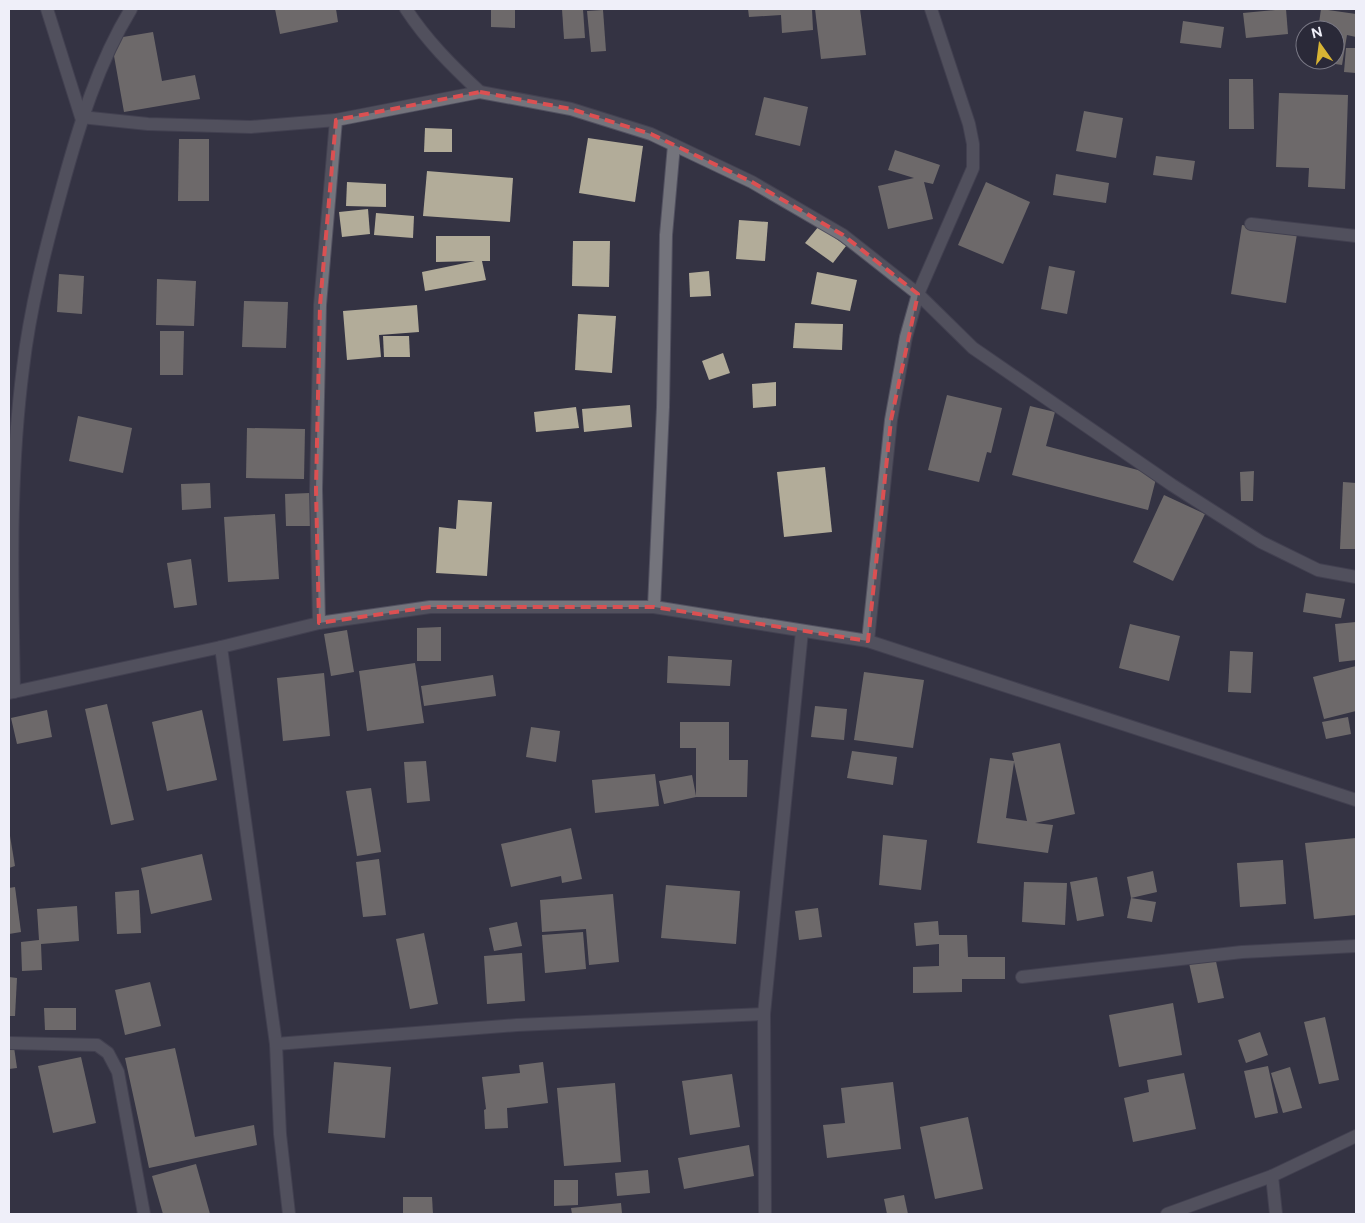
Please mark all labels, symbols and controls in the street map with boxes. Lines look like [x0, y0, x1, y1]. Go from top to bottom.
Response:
north arrow [1295, 20, 1345, 70]
text: N [1310, 23, 1324, 42]

